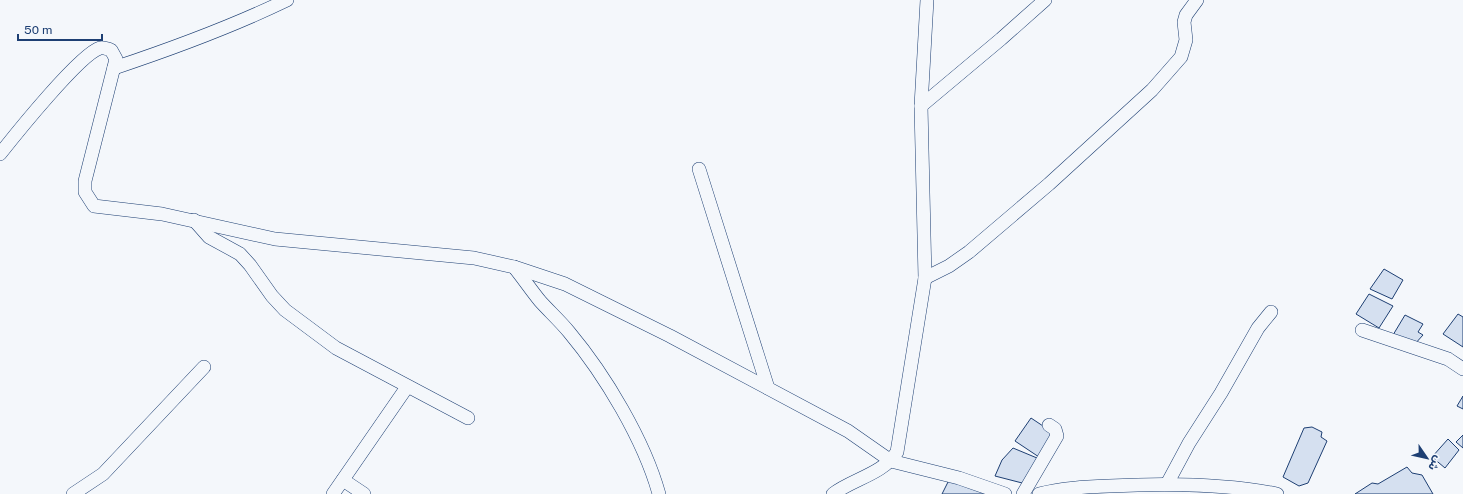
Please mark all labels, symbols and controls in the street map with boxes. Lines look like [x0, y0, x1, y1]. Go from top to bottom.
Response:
scale bar [18, 16, 102, 42]
text: 50 m [24, 23, 52, 37]
north arrow [1407, 438, 1447, 478]
text: ش [1425, 453, 1444, 473]

